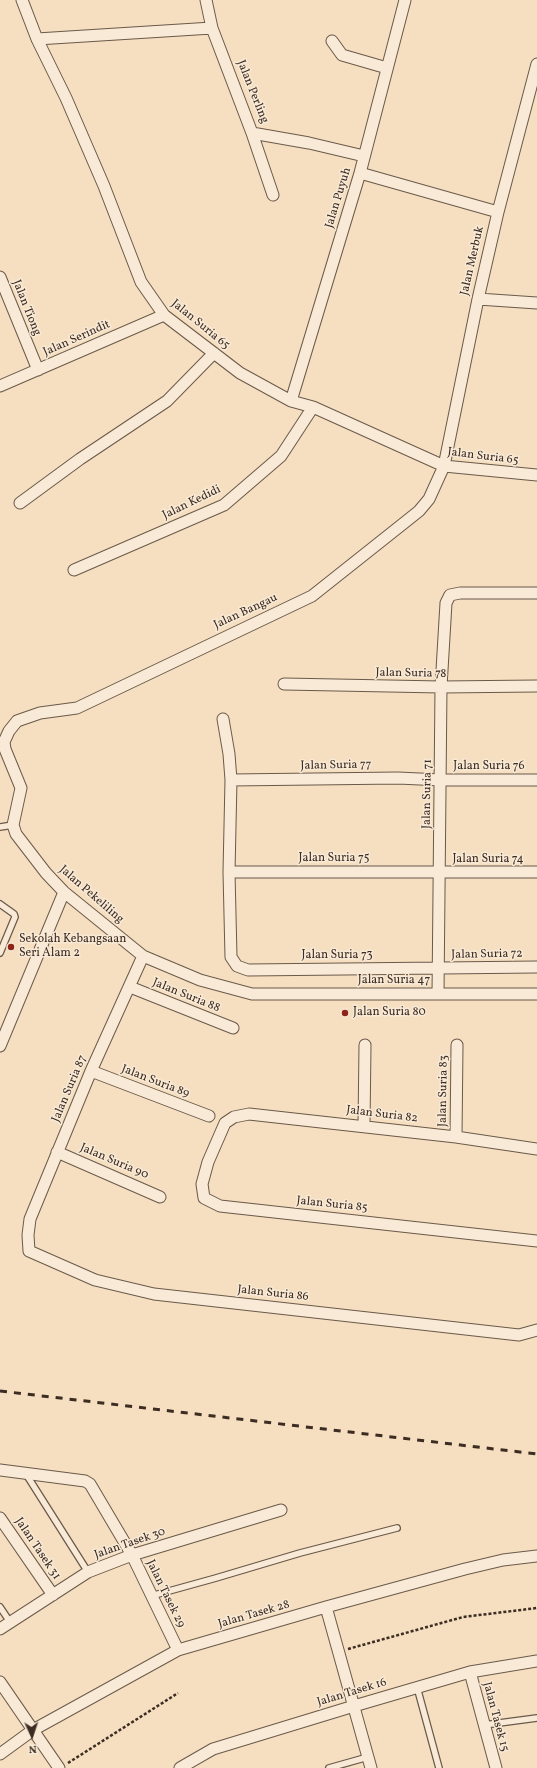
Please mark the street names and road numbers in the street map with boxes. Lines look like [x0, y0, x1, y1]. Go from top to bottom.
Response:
street label: Jalan Perling [233, 58, 271, 126]
street label: Jalan Puyuh [323, 166, 355, 230]
street label: Jalan Merbuk [458, 225, 488, 297]
street label: Jalan Tiong [8, 278, 44, 338]
street label: Jalan Suria 65 [168, 297, 232, 353]
street label: Jalan Serindit [41, 318, 113, 360]
street label: Jalan Suria 65 [447, 446, 519, 468]
street label: Jalan Kedidi [160, 483, 224, 523]
street label: Jalan Bangau [212, 591, 280, 633]
street label: Jalan Suria 78 [375, 666, 447, 682]
street label: Jalan Suria 77 [300, 758, 372, 774]
street label: Jalan Suria 71 [420, 759, 436, 829]
street label: Jalan Suria 76 [453, 760, 525, 774]
street label: Jalan Suria 75 [298, 852, 370, 866]
street label: Jalan Suria 74 [452, 853, 524, 867]
street label: Jalan Pekeliling [56, 863, 126, 927]
street label: Jalan Suria 72 [451, 947, 523, 963]
street label: Jalan Suria 73 [301, 949, 373, 963]
street label: Jalan Suria 47 [358, 974, 430, 988]
street label: Jalan Suria 88 [150, 976, 222, 1016]
street label: Jalan Suria 87 [49, 1053, 91, 1125]
street label: Jalan Suria 83 [436, 1055, 452, 1127]
street label: Jalan Suria 89 [119, 1062, 191, 1102]
street label: Jalan Suria 82 [345, 1103, 419, 1127]
street label: Jalan Suria 90 [78, 1141, 150, 1183]
street label: Jalan Suria 85 [296, 1194, 368, 1216]
street label: Jalan Suria 86 [237, 1283, 309, 1305]
street label: Jalan Tasek 31 [11, 1515, 63, 1583]
street label: Jalan Tasek 30 [93, 1525, 167, 1563]
street label: Jalan Tasek 29 [142, 1558, 188, 1630]
street label: Jalan Tasek 28 [217, 1598, 291, 1632]
street label: Jalan Tasek 16 [316, 1676, 388, 1710]
street label: Jalan Tasek 15 [479, 1681, 511, 1753]

